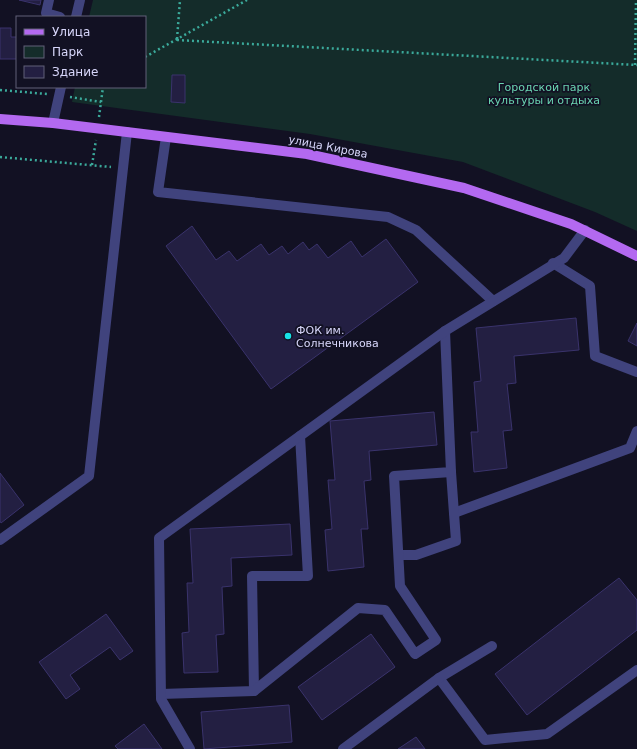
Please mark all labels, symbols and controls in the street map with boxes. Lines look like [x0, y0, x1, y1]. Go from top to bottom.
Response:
legend [16, 16, 146, 88]
text: Улица [52, 25, 90, 39]
text: Парк [52, 45, 83, 59]
text: Здание [52, 65, 98, 79]
park label: Городской парк культуры и отдыха [488, 81, 600, 107]
street label: улица Кирова [287, 133, 369, 161]
place label: ФОК им. Солнечникова [296, 324, 379, 350]
marker: ФОК им. Солнечникова [283, 331, 293, 341]

